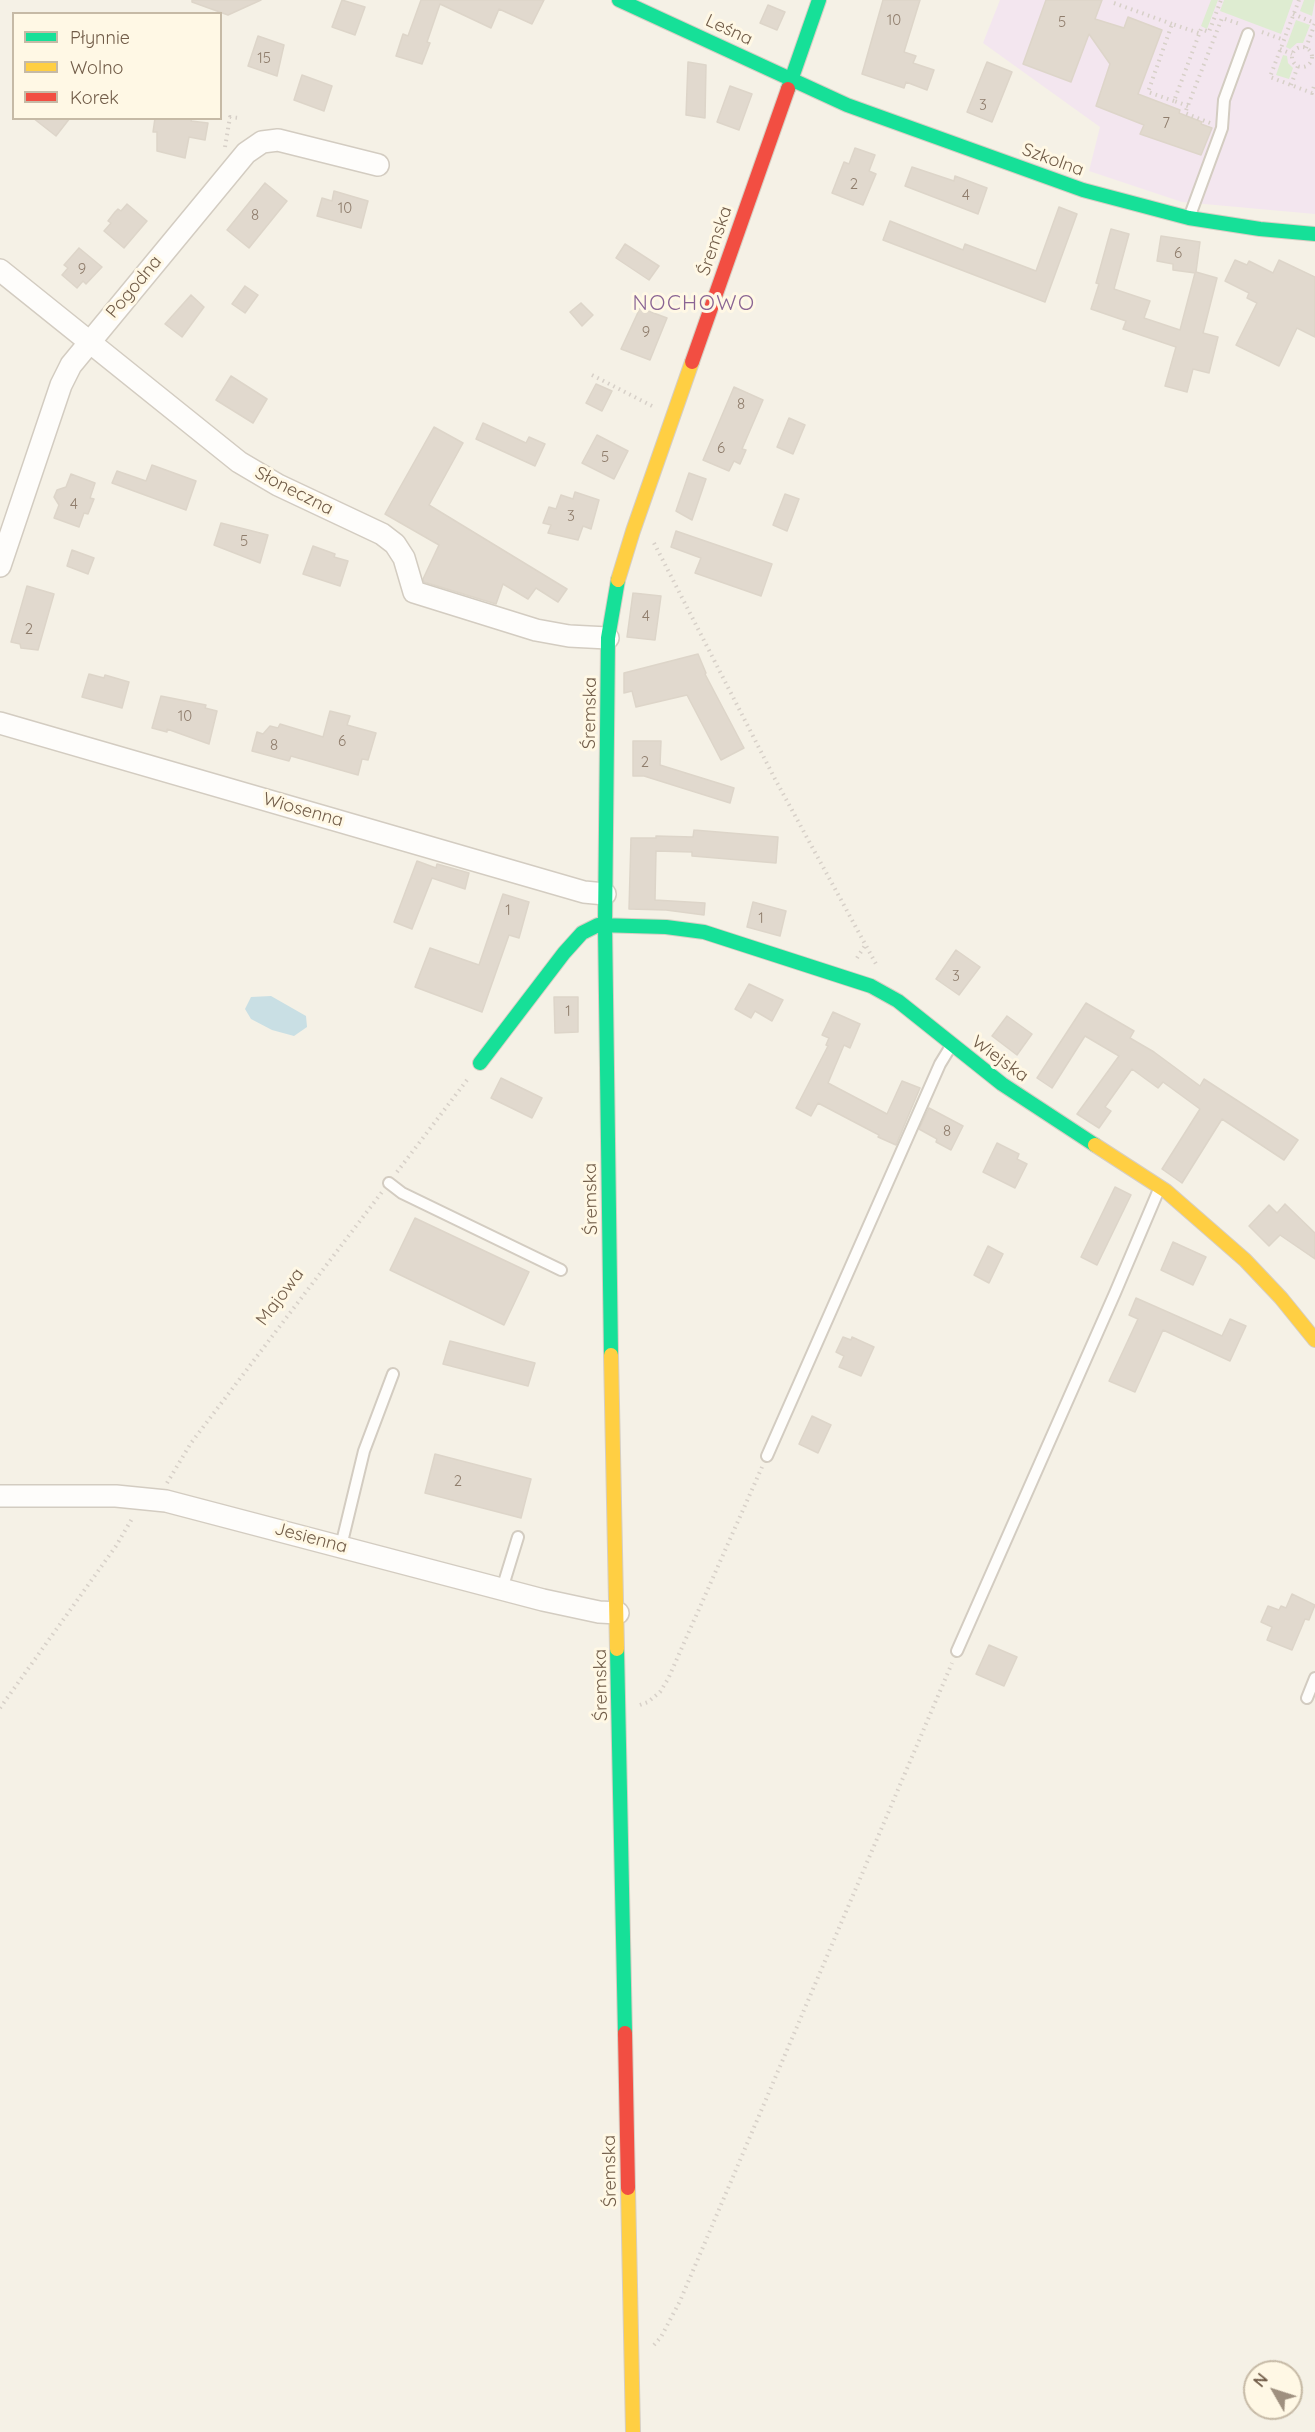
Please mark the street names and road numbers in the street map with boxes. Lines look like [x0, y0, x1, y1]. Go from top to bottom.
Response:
street label: Leśna [702, 10, 756, 50]
street label: Szkolna [1019, 139, 1087, 181]
street label: Śremska [693, 203, 737, 279]
street label: Pogodna [101, 251, 167, 323]
street label: Słoneczna [251, 462, 337, 520]
street label: Śremska [579, 677, 601, 749]
street label: Wiosenna [260, 788, 346, 832]
street label: Wiejska [967, 1031, 1033, 1087]
street label: Śremska [580, 1163, 602, 1235]
street label: Majowa [252, 1264, 308, 1330]
street label: Jesienna [272, 1518, 350, 1558]
street label: Śremska [590, 1649, 612, 1721]
street label: Śremska [599, 2135, 621, 2207]

